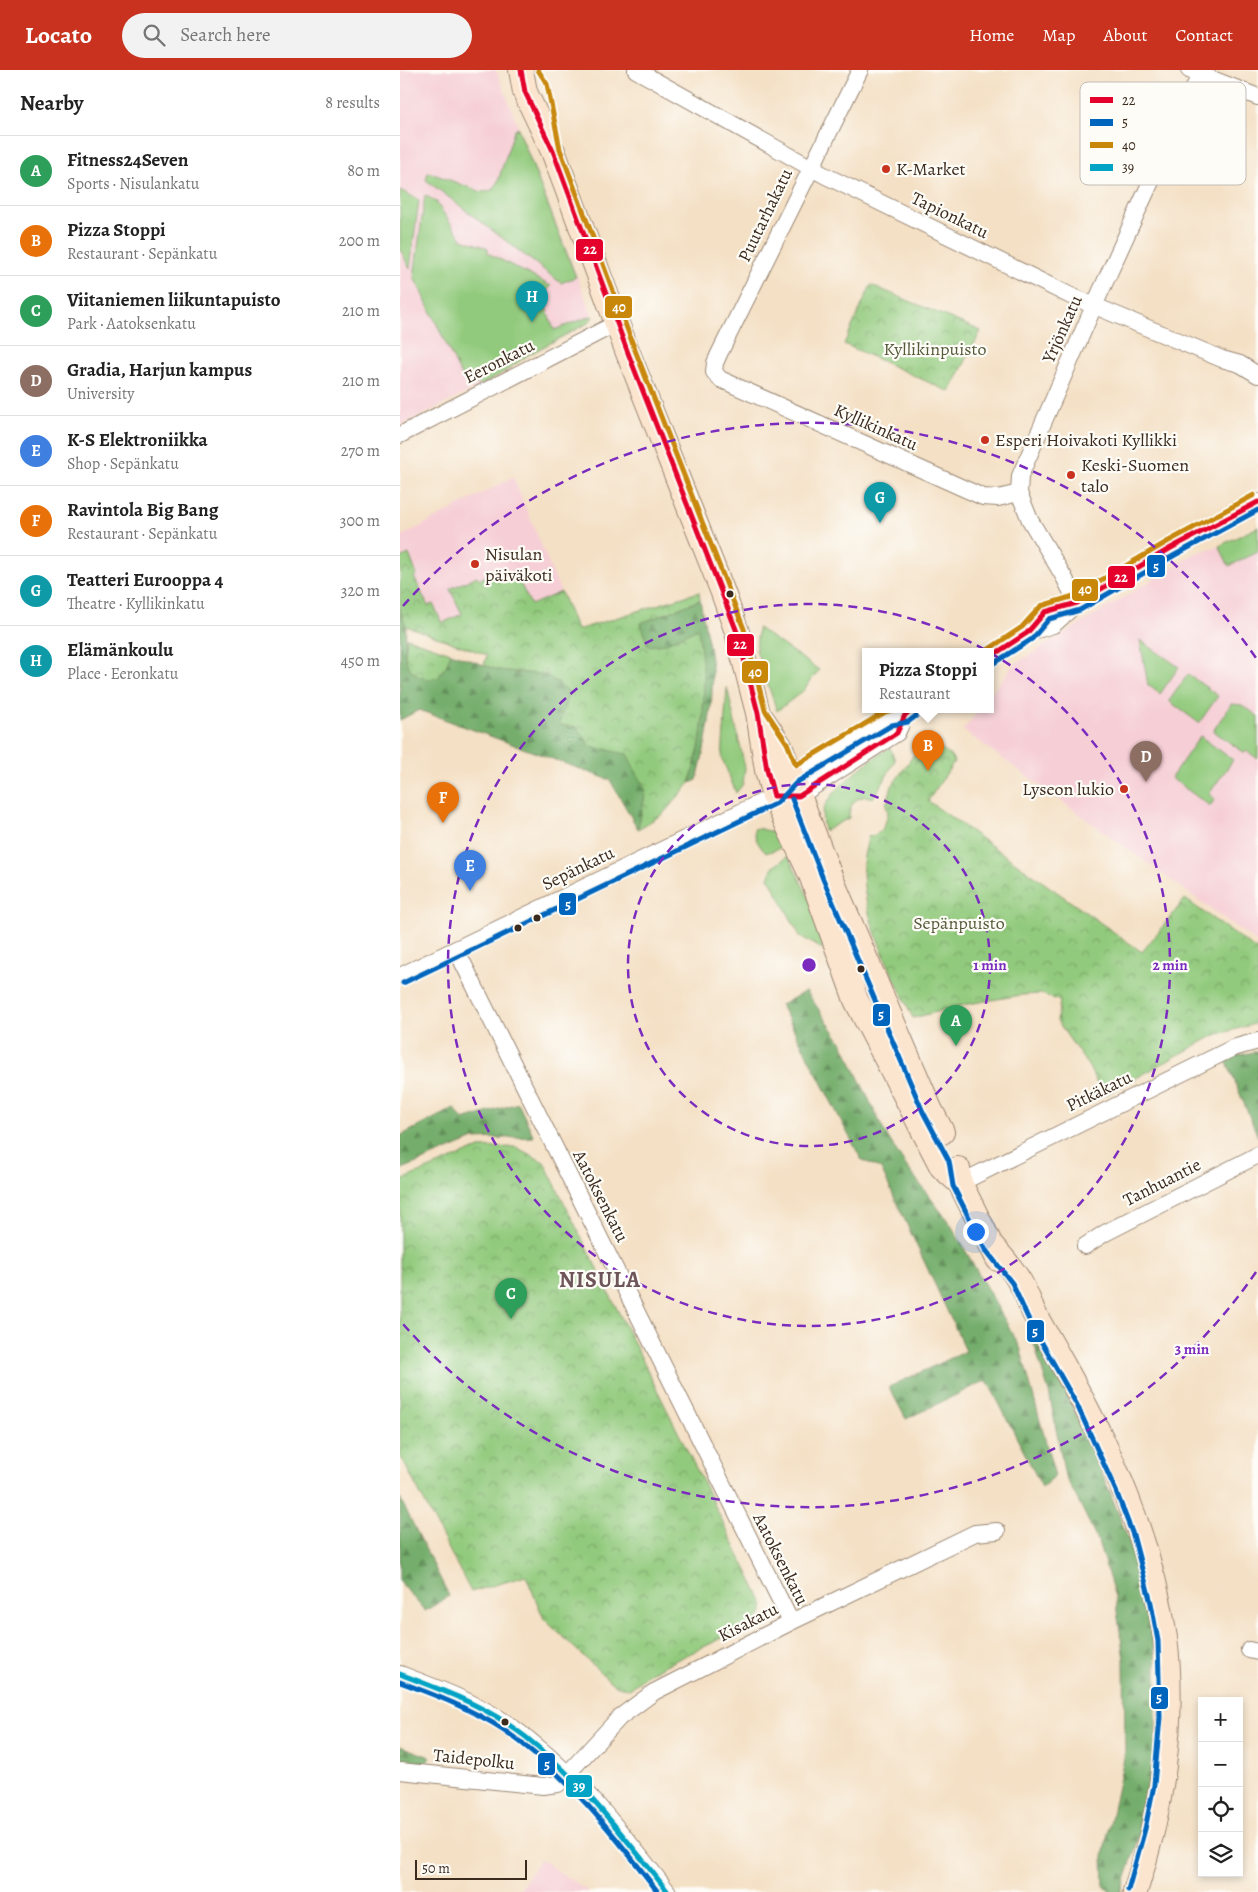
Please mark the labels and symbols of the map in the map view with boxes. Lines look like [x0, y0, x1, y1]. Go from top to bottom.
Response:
legend [1080, 82, 1246, 185]
text: 22 [1122, 91, 1136, 110]
text: 5 [1122, 113, 1128, 132]
text: 40 [1122, 136, 1136, 155]
place label: K-Market [896, 157, 966, 181]
text: 39 [1122, 158, 1134, 177]
marker: K-Market [880, 163, 892, 175]
street label: Puutarhakatu [732, 164, 798, 266]
street label: Tapionkatu [907, 186, 993, 244]
line badge: 22 [575, 238, 604, 262]
text: 22 [583, 240, 597, 259]
pin: H [516, 281, 548, 322]
street label: Yrjönkatu [1036, 291, 1088, 368]
line badge: 40 [604, 295, 633, 319]
text: 40 [612, 298, 626, 317]
street label: Eeronkatu [459, 333, 539, 389]
park label: Kyllikinpuisto [884, 337, 987, 361]
street label: Kyllikinkatu [830, 398, 922, 456]
place label: Esperi Hoivakoti Kyllikki [995, 428, 1177, 452]
marker: Esperi Hoivakoti Kyllikki [979, 434, 991, 446]
place label: Keski-Suomen talo [1081, 453, 1189, 498]
marker: Keski-Suomen talo [1065, 469, 1077, 481]
pin: G [864, 482, 896, 523]
place label: Nisulan päiväkoti [485, 542, 553, 587]
line badge: 5 [1146, 554, 1166, 578]
text: 5 [1153, 557, 1159, 576]
marker: Nisulan päiväkoti [469, 558, 481, 570]
line badge: 22 [1107, 565, 1136, 589]
text: 22 [1114, 568, 1128, 587]
line badge: 40 [1071, 578, 1099, 602]
text: 40 [1078, 580, 1092, 599]
unlabelled marker [725, 589, 735, 599]
line badge: 22 [726, 633, 755, 657]
text: 22 [733, 635, 747, 654]
line badge: 40 [741, 660, 769, 684]
text: 40 [748, 663, 762, 682]
pin: B [912, 730, 944, 771]
pin: D [1130, 741, 1162, 782]
place label: Lyseon lukio [1022, 777, 1114, 801]
pin: F [427, 782, 459, 823]
marker: Lyseon lukio [1118, 783, 1130, 795]
street label: Sepänkatu [538, 840, 618, 896]
pin: E [454, 850, 486, 891]
line badge: 5 [558, 892, 577, 916]
text: 5 [565, 895, 571, 914]
park label: Sepänpuisto [913, 911, 1005, 935]
unlabelled marker [532, 913, 542, 923]
unlabelled marker [513, 923, 523, 933]
text: 1 min [973, 955, 1007, 975]
text: 2 min [1152, 955, 1188, 975]
centre of rings [800, 956, 818, 974]
unlabelled marker [856, 964, 866, 974]
line badge: 5 [872, 1003, 891, 1027]
text: 5 [878, 1005, 884, 1024]
pin: A [940, 1005, 972, 1046]
street label: Pitkäkatu [1062, 1065, 1136, 1117]
street label: Aatoksenkatu [567, 1145, 635, 1246]
street label: Tanhuantie [1119, 1152, 1205, 1212]
your location [963, 1219, 989, 1245]
district label: NISULA [559, 1265, 641, 1295]
pin: C [495, 1278, 527, 1319]
line badge: 5 [1026, 1319, 1045, 1343]
text: 5 [1032, 1322, 1038, 1341]
text: 3 min [1175, 1339, 1210, 1359]
street label: Aatoksenkatu [747, 1508, 815, 1609]
street label: Kisakatu [714, 1597, 782, 1647]
line badge: 5 [1150, 1686, 1169, 1710]
text: 5 [1156, 1688, 1162, 1707]
unlabelled marker [500, 1717, 510, 1727]
street label: Taidepolku [432, 1743, 516, 1775]
line badge: 5 [537, 1752, 556, 1776]
text: 5 [544, 1755, 550, 1774]
line badge: 39 [565, 1774, 593, 1798]
text: 39 [573, 1777, 586, 1796]
scale bar [415, 1857, 528, 1880]

